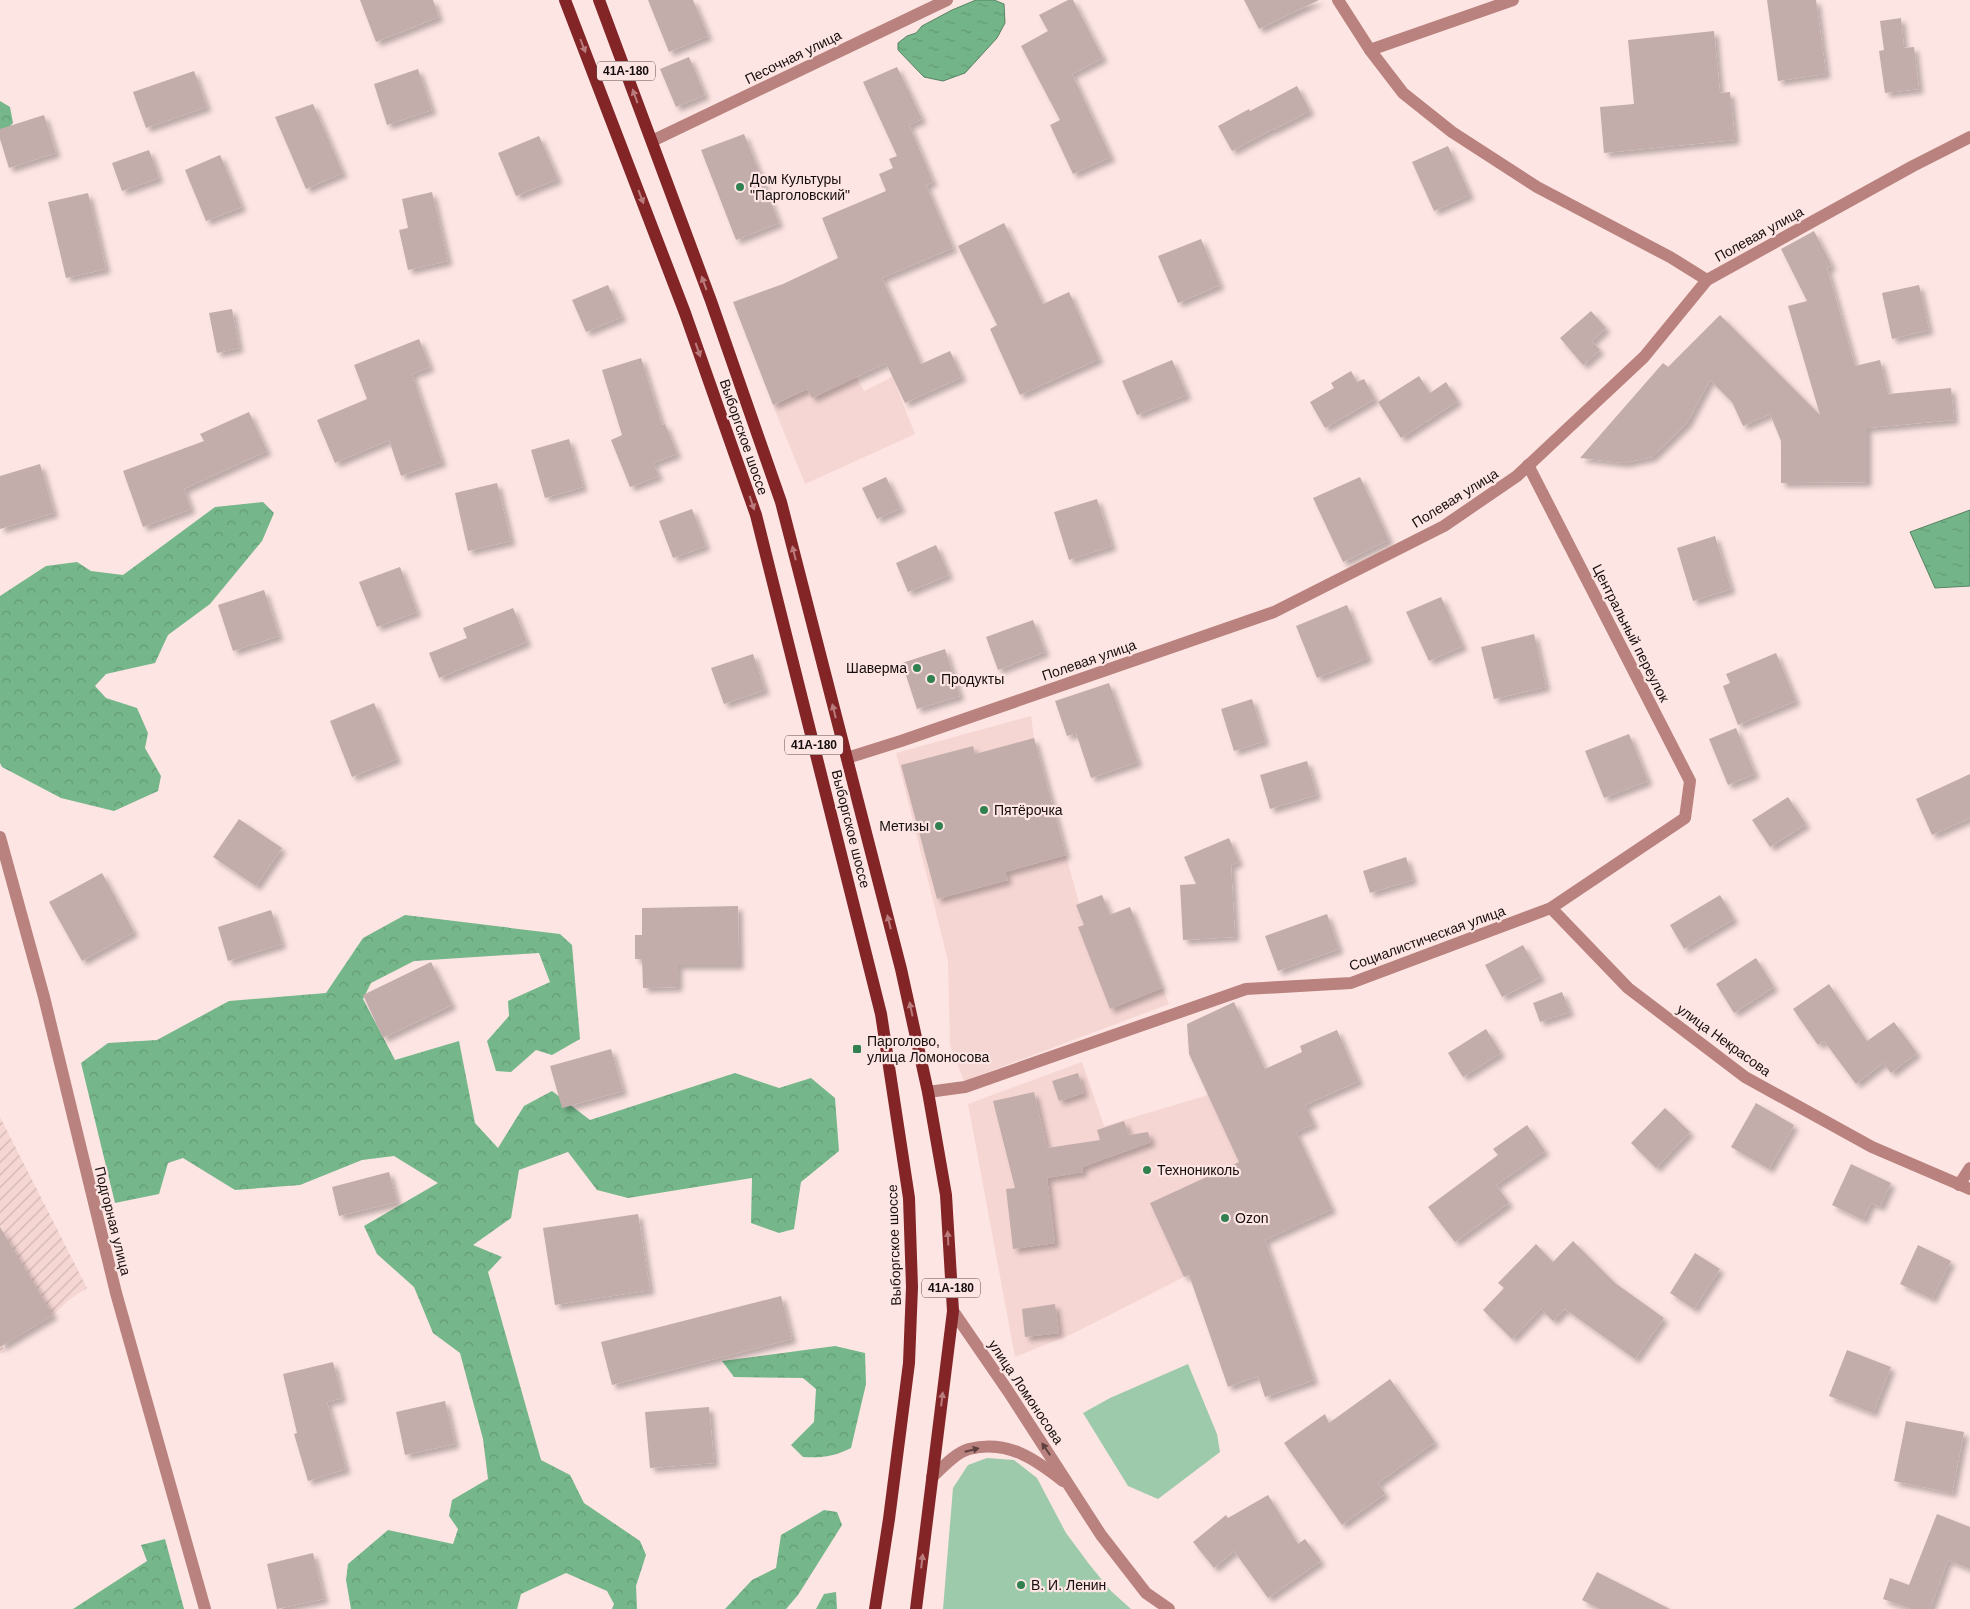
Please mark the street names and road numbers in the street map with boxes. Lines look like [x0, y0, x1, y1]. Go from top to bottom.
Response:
street label: Песочная улица [742, 27, 844, 87]
road number: 41А-180 [597, 61, 655, 80]
street label: Полевая улица [1712, 203, 1806, 265]
street label: Выборгское шоссе [717, 377, 771, 497]
street label: Полевая улица [1409, 465, 1501, 531]
street label: Центральный переулок [1589, 561, 1673, 705]
street label: Полевая улица [1040, 636, 1138, 684]
road number: 41А-180 [785, 736, 843, 754]
street label: Выборгское шоссе [829, 768, 873, 890]
street label: Социалистическая улица [1347, 902, 1507, 974]
street label: улица Некрасова [1674, 1001, 1774, 1080]
street label: Подгорная улица [92, 1165, 134, 1277]
street label: Выборгское шоссе [884, 1184, 904, 1306]
road number: 41А-180 [922, 1278, 980, 1298]
street label: улица Ломоносова [985, 1337, 1067, 1447]

